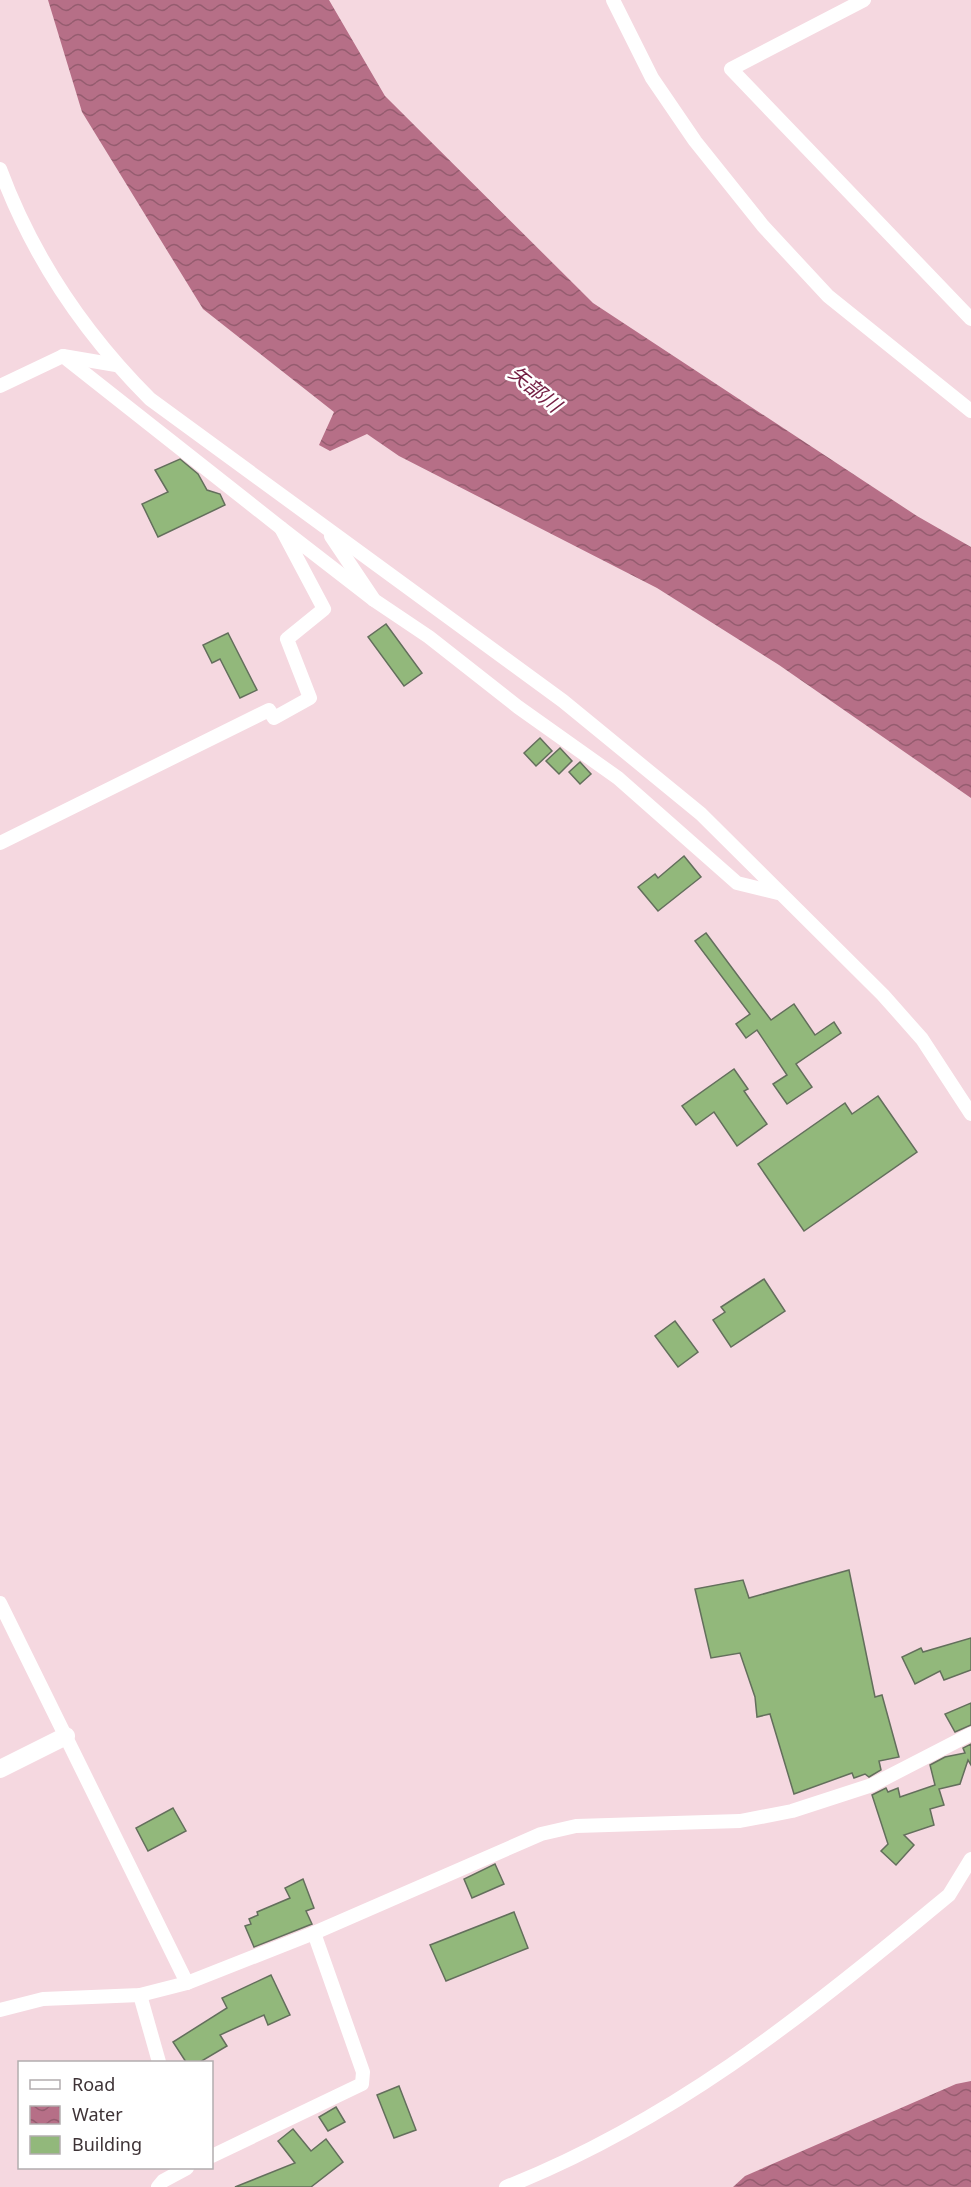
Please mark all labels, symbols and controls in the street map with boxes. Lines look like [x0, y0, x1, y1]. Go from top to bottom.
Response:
water label: 矢部川 [504, 359, 569, 419]
legend [18, 2061, 213, 2169]
text: Road [72, 2072, 115, 2096]
text: Water [72, 2102, 123, 2126]
text: Building [72, 2132, 142, 2156]

